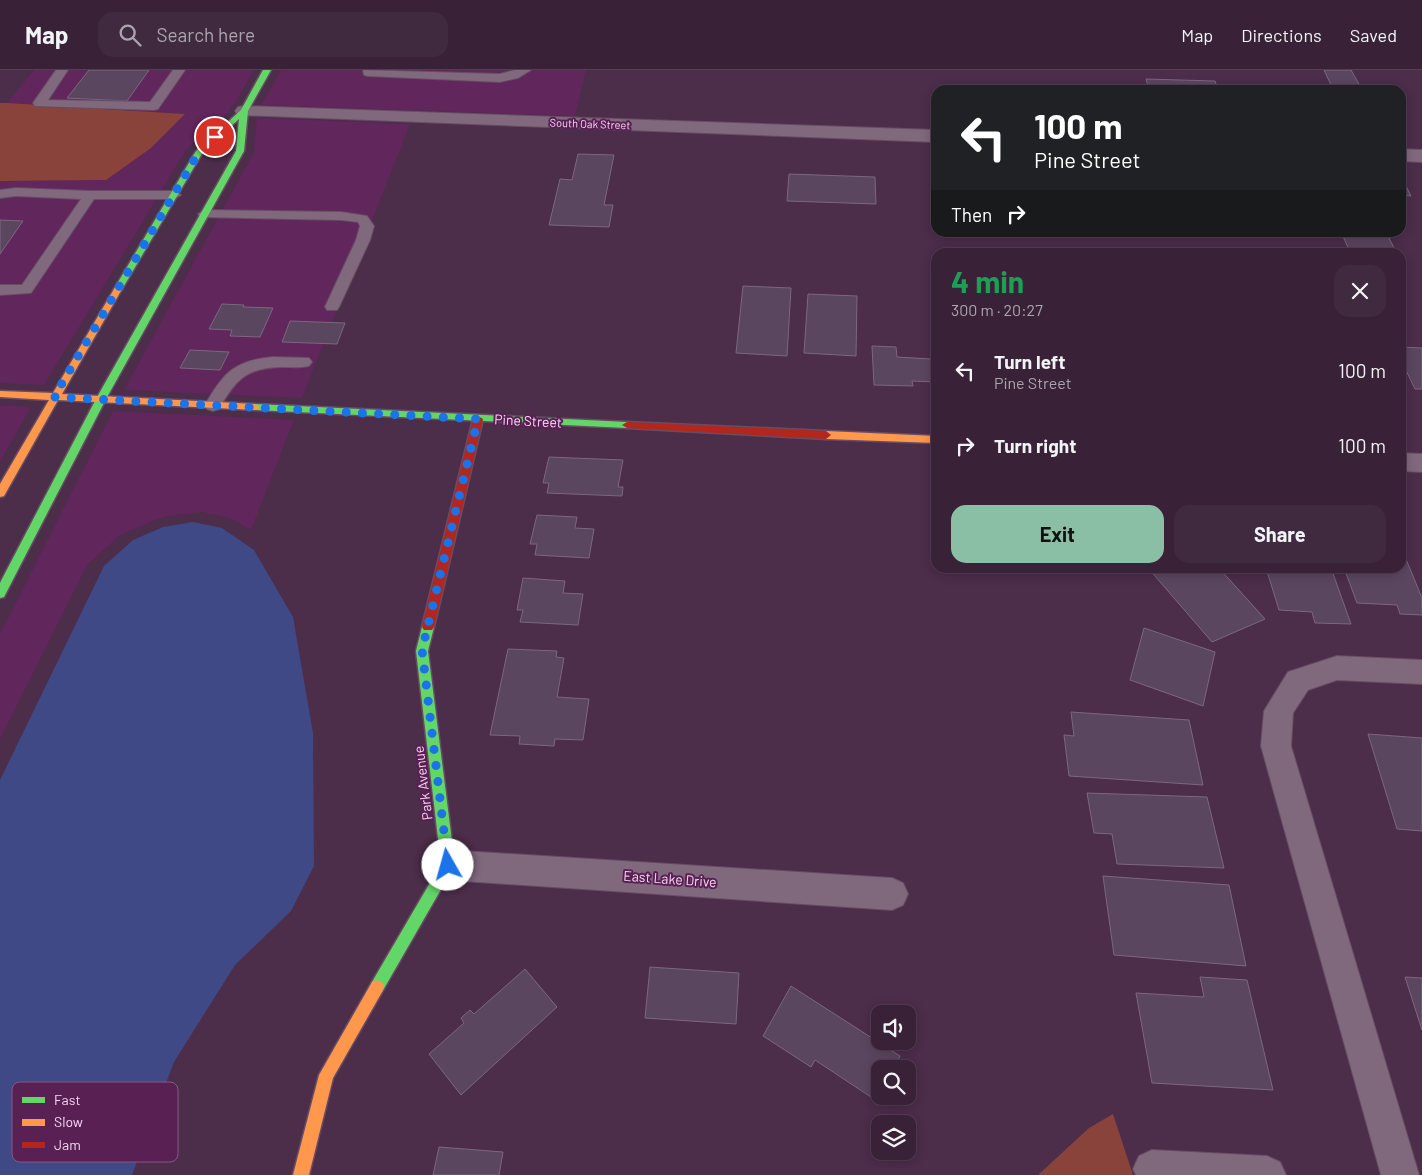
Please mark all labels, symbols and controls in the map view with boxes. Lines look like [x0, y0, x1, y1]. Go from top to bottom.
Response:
search box [98, 12, 448, 57]
text: Map [25, 20, 68, 49]
icon: search [116, 21, 144, 49]
text: Search here [156, 23, 255, 46]
text: Map [1181, 24, 1213, 46]
text: Directions [1241, 24, 1322, 46]
text: Saved [1350, 24, 1397, 46]
text: 100 m [1034, 104, 1123, 146]
icon: left [951, 105, 1016, 170]
pin [194, 116, 236, 158]
street label: South Oak Street [550, 116, 631, 131]
icon: arrive [201, 123, 229, 151]
text: Pine Street [1034, 146, 1141, 172]
icon: right [1002, 200, 1030, 228]
text: Then [951, 203, 992, 226]
text: 4 min [951, 263, 1024, 299]
button: close [1334, 265, 1386, 317]
text: 300 m · 20:27 [951, 300, 1043, 319]
text: Turn left [994, 350, 1065, 373]
icon: left [951, 357, 979, 385]
text: 100 m [1338, 359, 1386, 382]
text: Pine Street [994, 373, 1071, 392]
street label: Pine Street [494, 410, 562, 431]
icon: right [951, 432, 979, 460]
text: Turn right [994, 434, 1076, 457]
text: 100 m [1338, 434, 1386, 457]
button: Exit [951, 505, 1164, 563]
button: Share [1174, 505, 1386, 563]
street label: Park Avenue [410, 745, 435, 821]
position arrow [421, 838, 473, 890]
street label: East Lake Drive [623, 867, 717, 890]
map controls [871, 1005, 916, 1160]
button: sound [871, 1005, 916, 1050]
button: search [871, 1060, 916, 1105]
legend [12, 1082, 178, 1162]
text: Fast [54, 1091, 80, 1108]
text: Slow [54, 1113, 83, 1130]
button: layers [871, 1115, 916, 1160]
text: Jam [54, 1136, 81, 1153]

